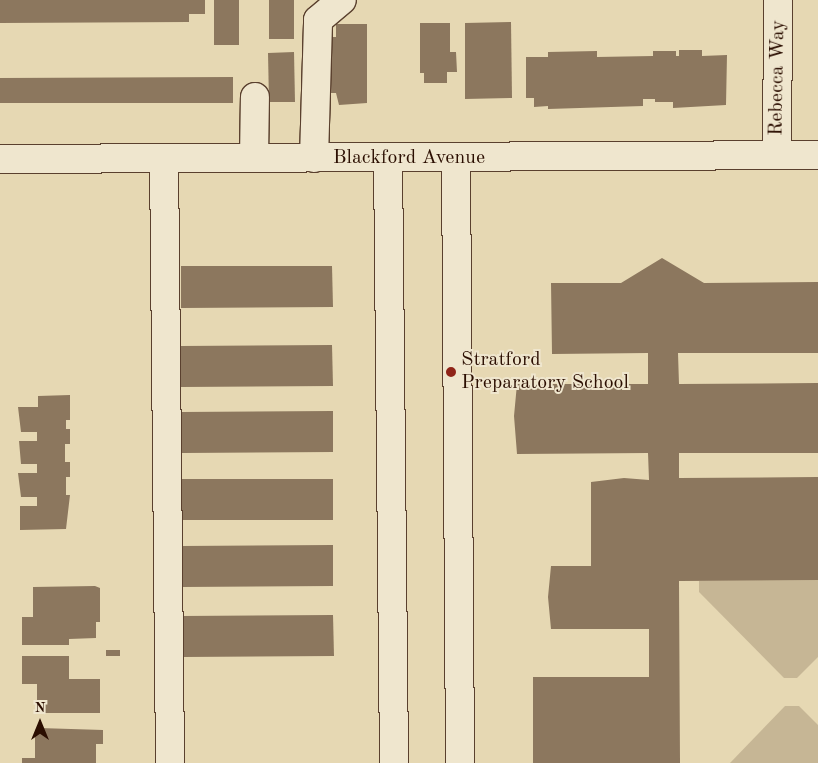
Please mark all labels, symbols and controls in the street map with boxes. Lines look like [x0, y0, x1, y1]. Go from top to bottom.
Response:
street label: Rebecca Way [765, 20, 791, 136]
street label: Blackford Avenue [333, 146, 485, 170]
place label: Stratford Preparatory School [461, 349, 629, 396]
marker: Stratford Preparatory School [445, 366, 457, 378]
north arrow [15, 698, 65, 748]
text: N [35, 701, 45, 715]

